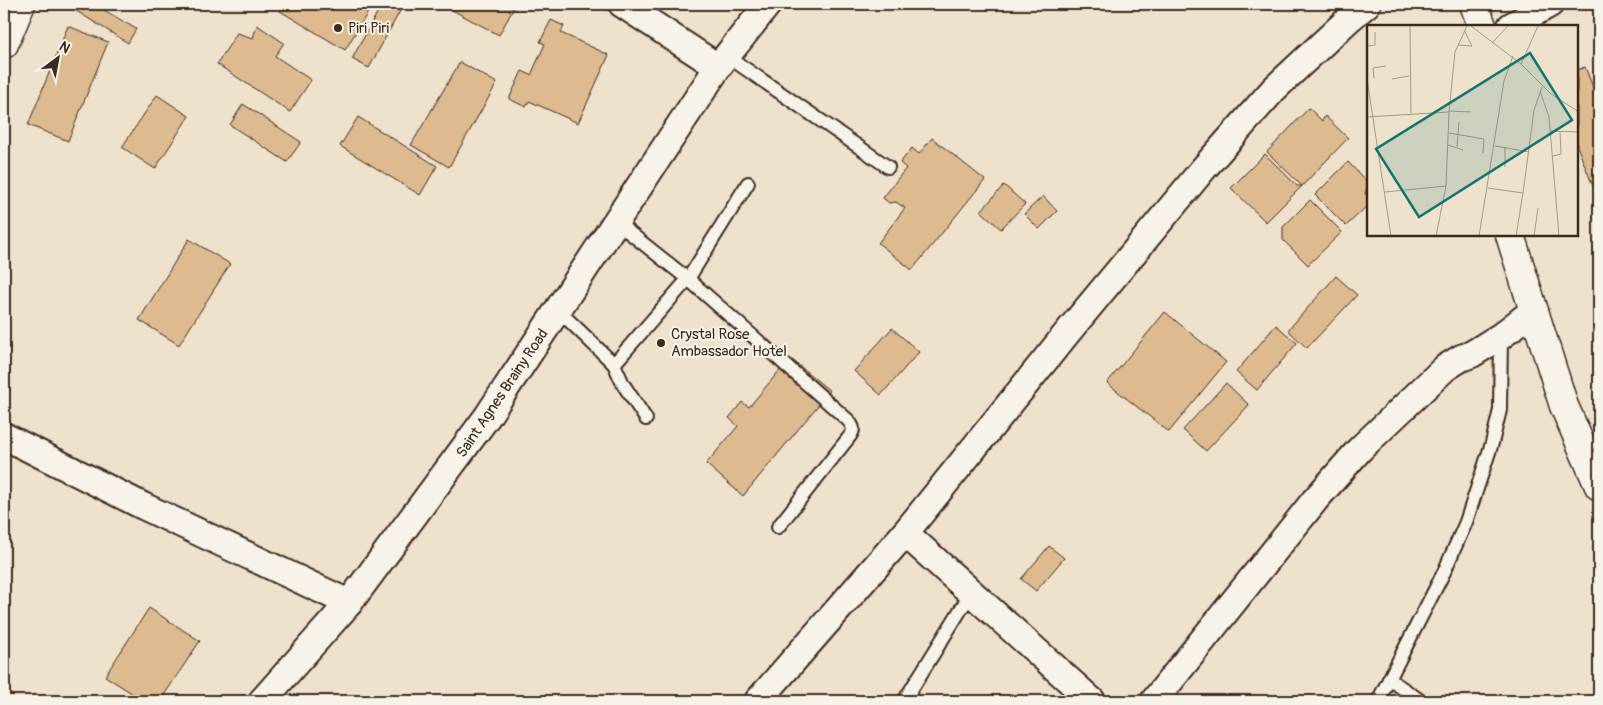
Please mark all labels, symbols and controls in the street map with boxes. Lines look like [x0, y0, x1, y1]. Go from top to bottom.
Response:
place label: Piri Piri [348, 19, 390, 38]
marker: Piri Piri [332, 22, 344, 34]
inset map [1367, 25, 1578, 236]
north arrow [32, 32, 82, 82]
text: N [56, 38, 73, 57]
street label: Saint Agnes Brainy Road [452, 325, 553, 461]
place label: Crystal Rose Ambassador Hotel [671, 325, 787, 361]
marker: Crystal Rose Ambassador Hotel [655, 337, 667, 349]

